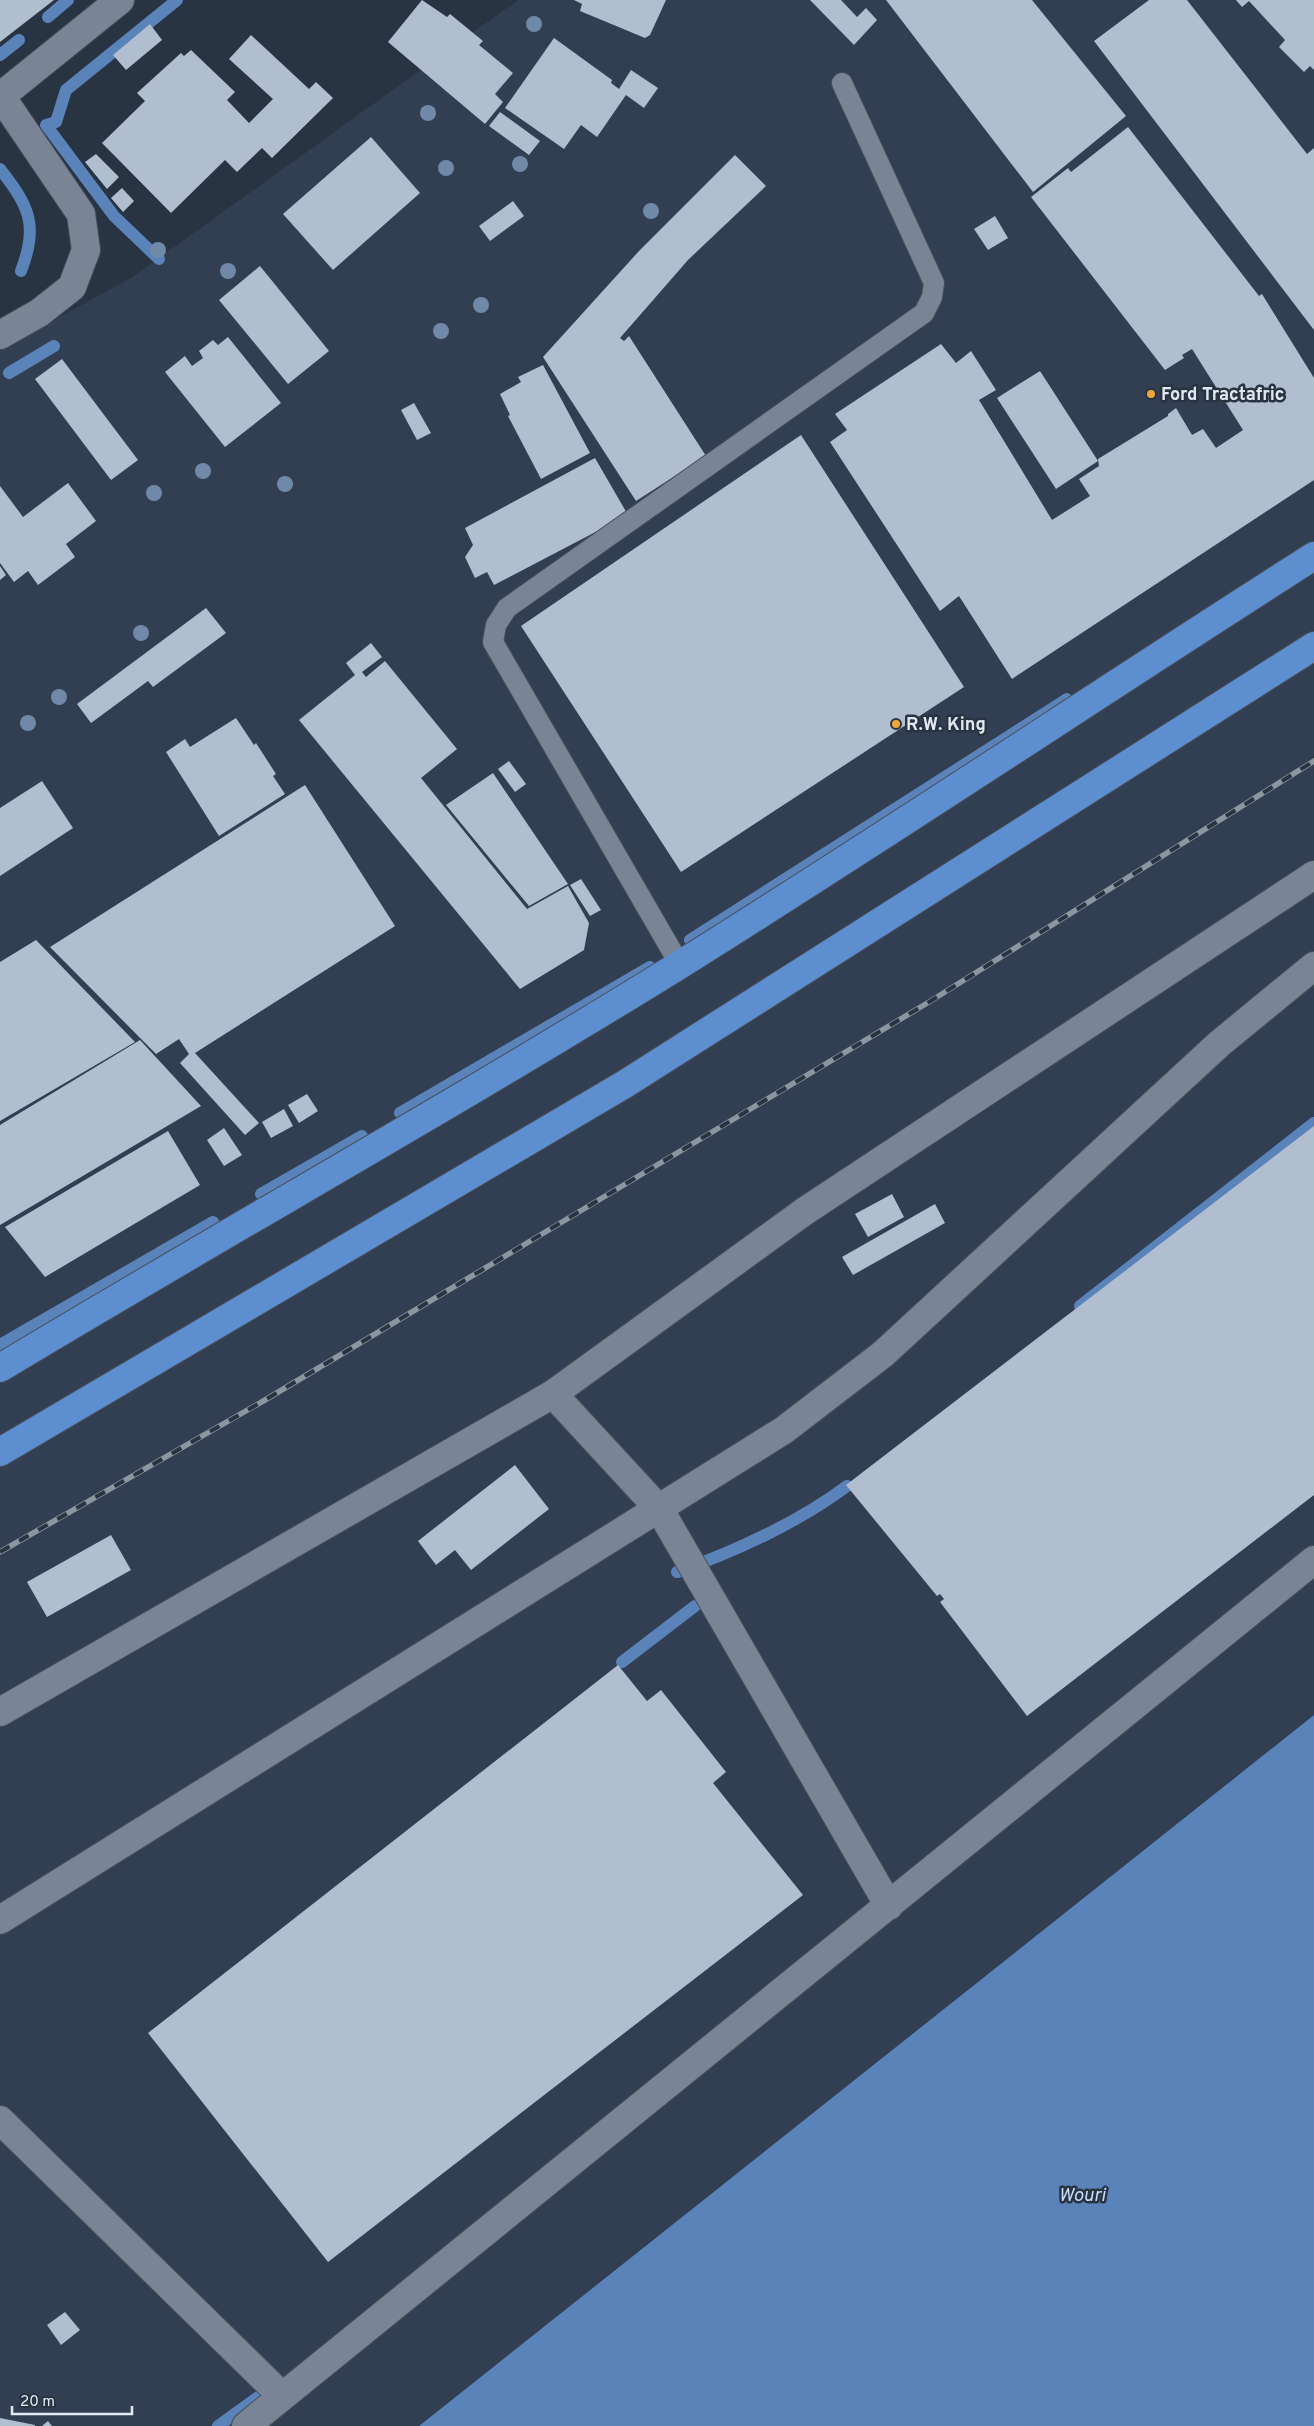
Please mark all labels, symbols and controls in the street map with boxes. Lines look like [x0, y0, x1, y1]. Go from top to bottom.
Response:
place label: Ford Tractafric [1161, 384, 1285, 407]
marker: Ford Tractafric [1145, 388, 1157, 400]
place label: R.W. King [906, 714, 986, 737]
marker: R.W. King [890, 718, 902, 730]
water label: Wouri [1058, 2184, 1107, 2208]
scale bar [12, 2384, 132, 2416]
text: 20 m [20, 2393, 55, 2412]

